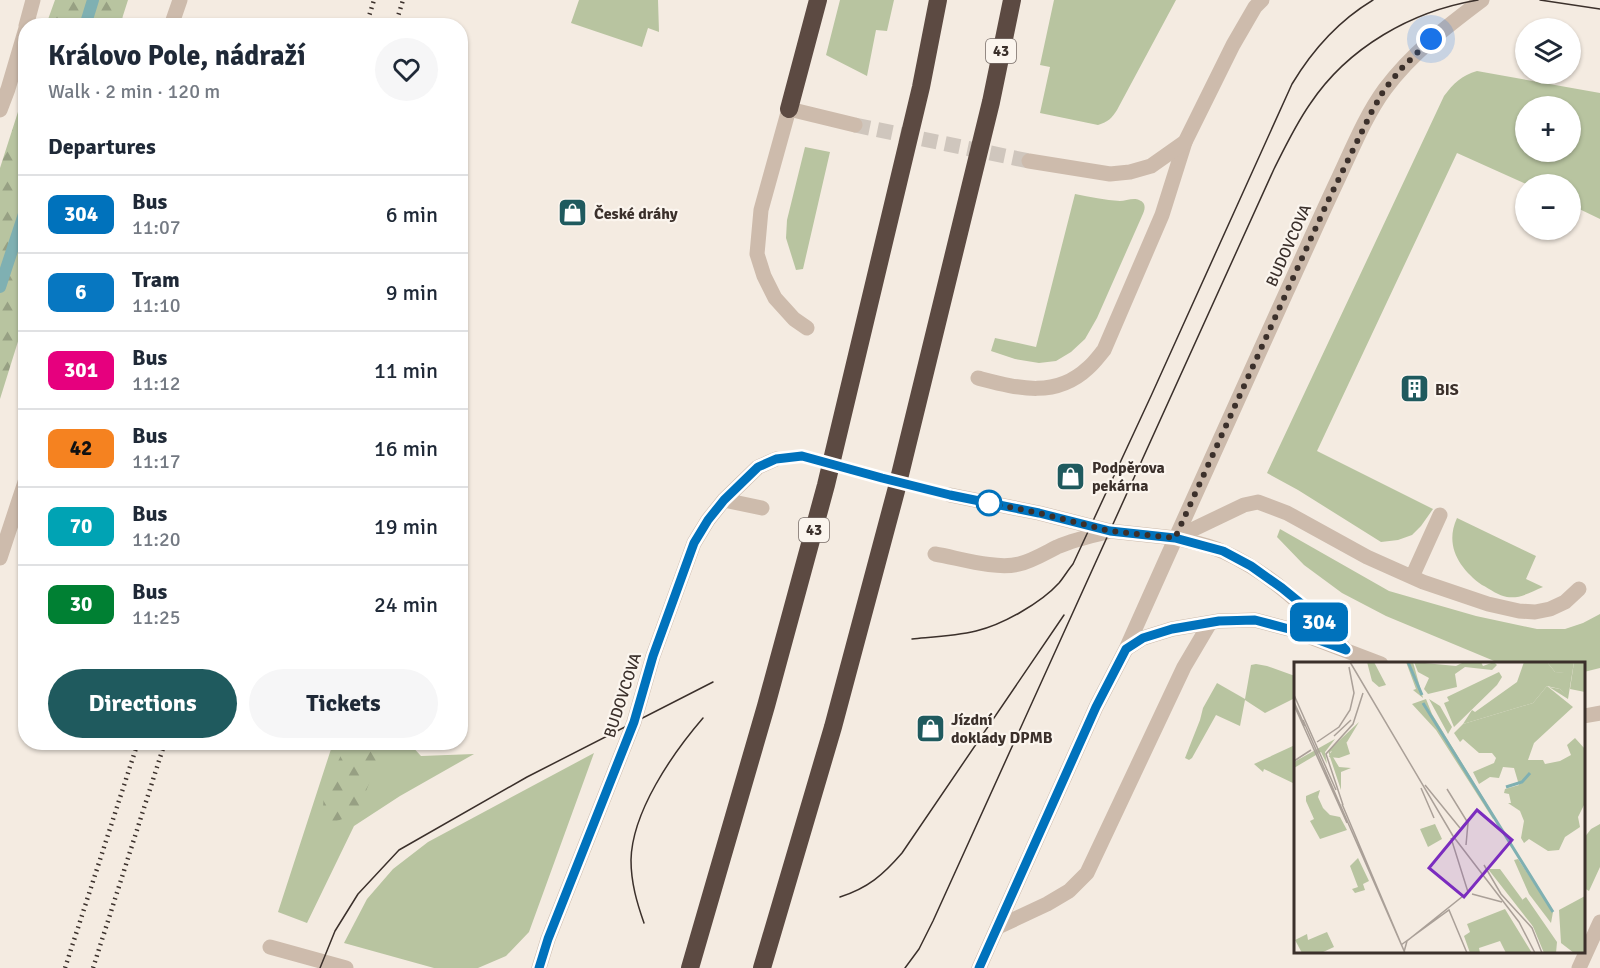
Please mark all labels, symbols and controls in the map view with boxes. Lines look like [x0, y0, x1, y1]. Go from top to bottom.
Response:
map controls [1515, 18, 1581, 240]
button: layers [1515, 18, 1581, 84]
your location [1416, 24, 1446, 54]
button: heart [375, 38, 438, 101]
text: Královo Pole, nádraží [48, 39, 306, 73]
road number: 43 [986, 39, 1016, 63]
text: Walk · 2 min · 120 m [48, 79, 220, 104]
button: + [1515, 96, 1581, 162]
text: Departures [48, 133, 156, 160]
button: − [1515, 174, 1581, 240]
text: Bus [132, 188, 167, 215]
shop icon: České dráhy [557, 197, 589, 229]
text: 304 [64, 201, 98, 227]
text: 6 min [386, 201, 438, 228]
street label: BUDOVCOVA [1262, 201, 1316, 290]
place label: České dráhy [594, 204, 678, 224]
text: 11:07 [132, 215, 181, 240]
text: Tram [132, 266, 180, 293]
text: 6 [75, 279, 87, 305]
text: 9 min [386, 279, 438, 306]
text: 11:10 [132, 293, 181, 318]
text: Bus [132, 344, 167, 371]
text: 301 [64, 357, 98, 383]
text: 11 min [374, 357, 438, 384]
text: 11:12 [132, 371, 181, 396]
building icon: BIS [1398, 373, 1430, 405]
place label: BIS [1435, 380, 1459, 400]
text: Bus [132, 422, 167, 449]
text: 42 [70, 435, 92, 461]
text: 16 min [374, 435, 438, 462]
text: 11:17 [132, 449, 181, 474]
place label: Podpěrova pekárna [1092, 458, 1165, 496]
shop icon: Podpěrova pekárna [1055, 460, 1087, 492]
unlabelled marker [976, 490, 1002, 516]
text: Bus [132, 500, 167, 527]
text: 70 [70, 513, 92, 539]
text: 19 min [374, 513, 438, 540]
road number: 43 [799, 518, 829, 542]
text: 11:20 [132, 527, 181, 552]
text: Bus [132, 578, 167, 605]
text: 30 [70, 591, 92, 617]
text: 24 min [374, 591, 438, 618]
line badge: 304 [1284, 602, 1354, 642]
text: 11:25 [132, 605, 181, 630]
text: 304 [1302, 609, 1336, 635]
street label: BUDOVCOVA [600, 650, 646, 740]
inset map [1294, 662, 1585, 953]
button: Directions [48, 669, 237, 738]
button: Tickets [249, 669, 438, 738]
place label: Jízdní doklady DPMB [951, 710, 1053, 748]
shop icon: Jízdní doklady DPMB [914, 712, 946, 744]

